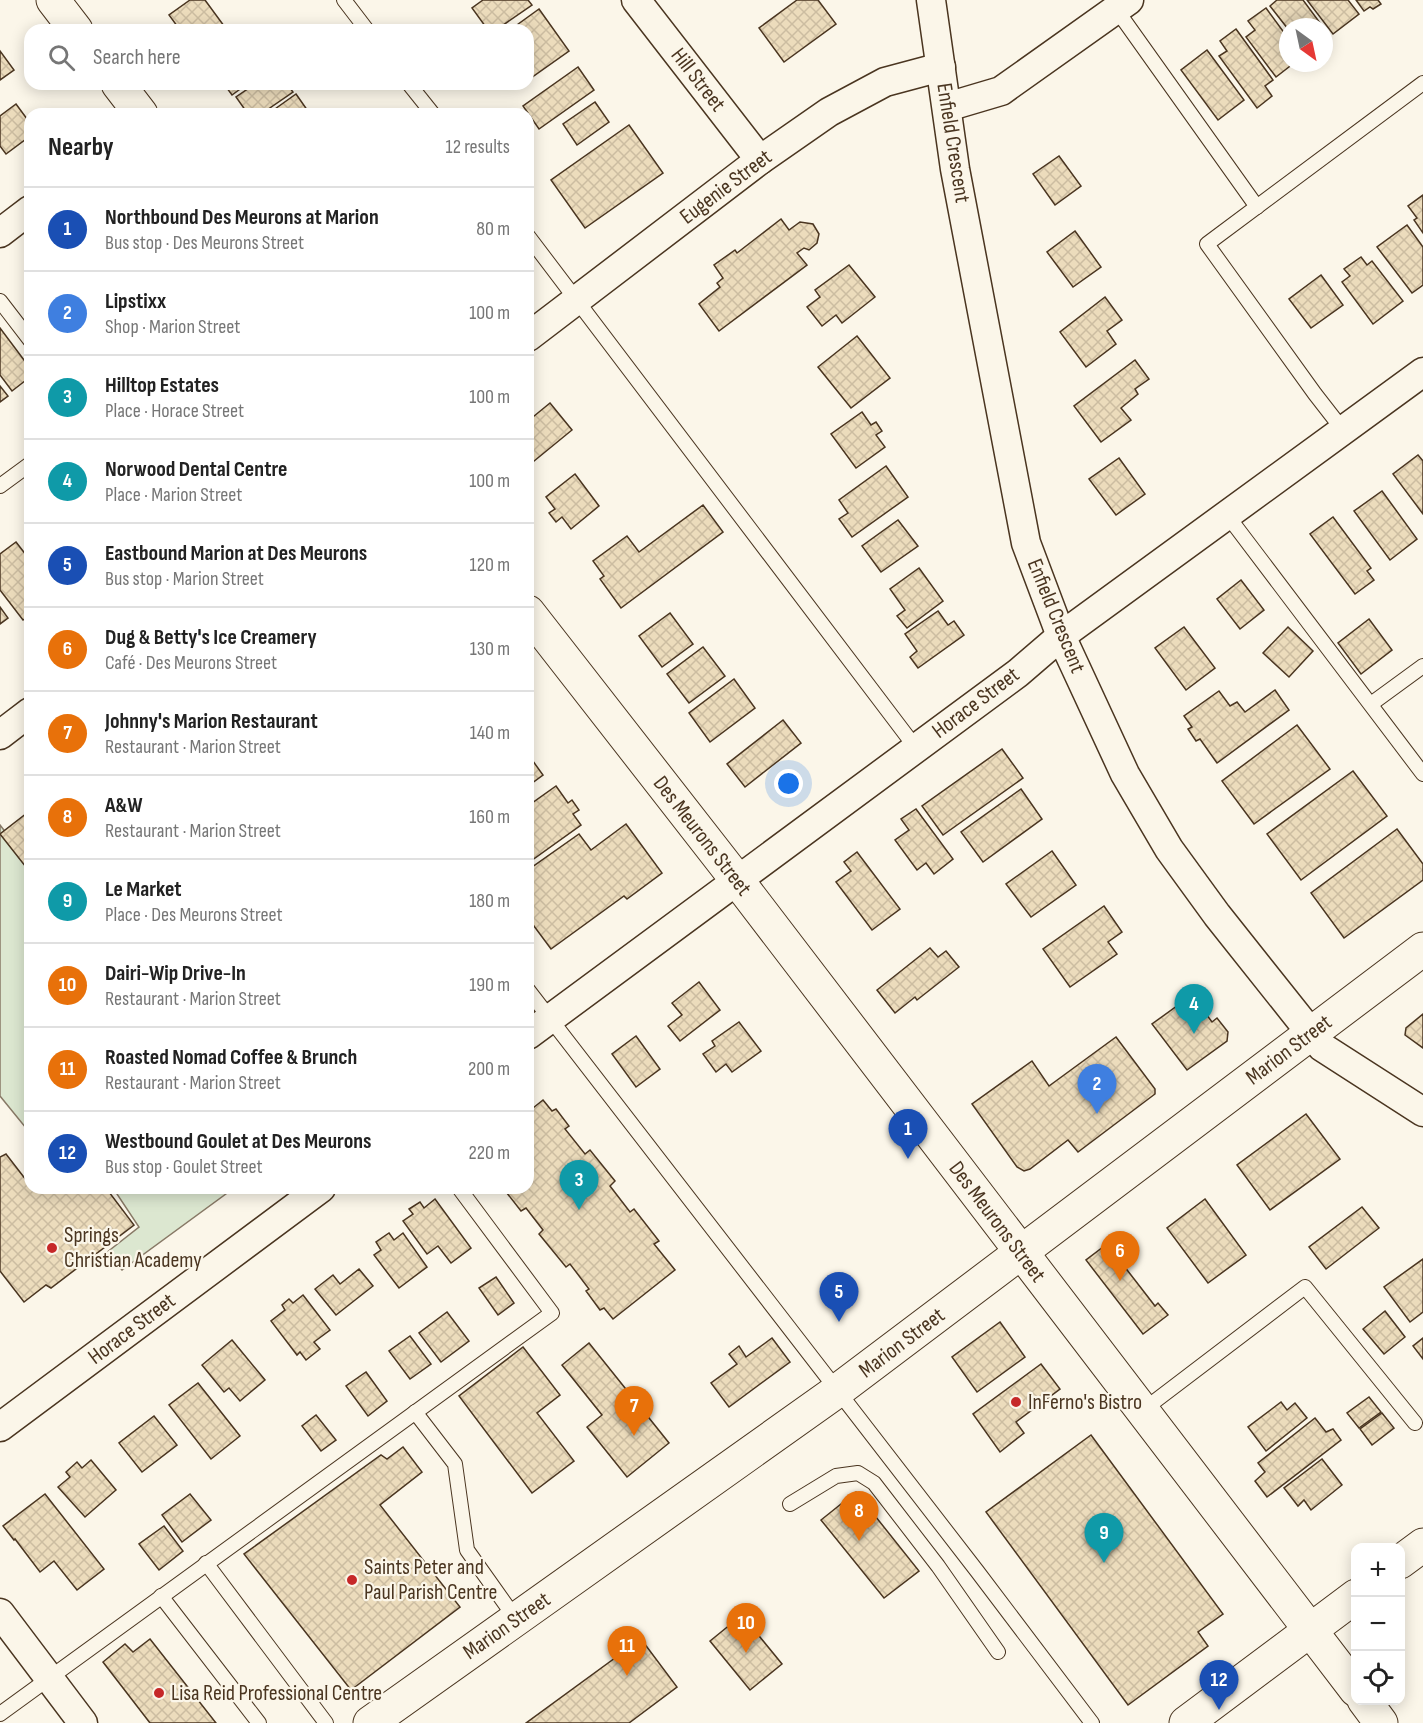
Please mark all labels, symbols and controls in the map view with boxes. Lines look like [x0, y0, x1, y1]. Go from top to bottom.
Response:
north arrow [1279, 18, 1333, 72]
search box [24, 24, 534, 90]
icon: search [45, 41, 78, 74]
street label: Hill Street [665, 43, 731, 117]
text: Search here [93, 44, 180, 71]
street label: Enfield Crescent [930, 81, 976, 205]
text: Nearby [48, 132, 114, 163]
text: 12 results [446, 135, 510, 159]
street label: Eugenie Street [675, 144, 778, 230]
text: Northbound Des Meurons at Marion [105, 204, 379, 231]
text: 1 [64, 217, 71, 241]
text: 80 m [476, 217, 510, 241]
text: Bus stop · Des Meurons Street [105, 231, 304, 255]
text: Lipstixx [105, 288, 166, 315]
text: 2 [63, 301, 72, 325]
text: 100 m [469, 301, 510, 325]
text: Shop · Marion Street [105, 315, 240, 339]
text: Hilltop Estates [105, 372, 219, 399]
text: 3 [63, 385, 72, 409]
text: 100 m [469, 385, 510, 409]
text: Place · Horace Street [105, 399, 244, 423]
text: Norwood Dental Centre [105, 456, 287, 483]
text: 4 [63, 469, 72, 493]
text: 100 m [469, 469, 510, 493]
text: Place · Marion Street [105, 483, 242, 507]
text: Eastbound Marion at Des Meurons [105, 540, 367, 567]
text: 5 [63, 553, 72, 577]
text: 120 m [470, 553, 510, 577]
street label: Enfield Crescent [1021, 555, 1091, 677]
text: Bus stop · Marion Street [105, 567, 264, 591]
text: Dug & Betty's Ice Creamery [105, 624, 317, 651]
text: 6 [63, 637, 72, 661]
text: 130 m [470, 637, 510, 661]
text: Café · Des Meurons Street [105, 651, 277, 675]
street label: Horace Street [927, 661, 1025, 745]
text: Johnny's Marion Restaurant [105, 708, 318, 735]
text: 7 [63, 721, 72, 745]
text: 140 m [470, 721, 510, 745]
text: Restaurant · Marion Street [105, 735, 281, 759]
your location [774, 769, 803, 798]
street label: Des Meurons Street [647, 771, 757, 901]
text: A&W [105, 792, 143, 819]
text: 8 [63, 805, 72, 829]
text: 160 m [469, 805, 510, 829]
text: Restaurant · Marion Street [105, 819, 281, 843]
text: Le Market [105, 876, 182, 903]
text: 9 [63, 889, 72, 913]
text: 180 m [469, 889, 510, 913]
text: Place · Des Meurons Street [105, 903, 283, 927]
text: Dairi-Wip Drive-In [105, 960, 246, 987]
text: 10 [59, 973, 76, 997]
text: 190 m [469, 973, 510, 997]
pin: 4 [1174, 984, 1214, 1034]
text: Restaurant · Marion Street [105, 987, 281, 1011]
street label: Marion Street [1241, 1009, 1337, 1091]
text: Roasted Nomad Coffee & Brunch [105, 1044, 357, 1071]
text: 11 [60, 1057, 75, 1081]
text: 200 m [468, 1057, 510, 1081]
pin: 2 [1078, 1064, 1116, 1114]
text: Restaurant · Marion Street [105, 1071, 281, 1095]
pin: 1 [888, 1110, 928, 1159]
text: Westbound Goulet at Des Meurons [105, 1128, 371, 1155]
text: 12 [59, 1141, 76, 1165]
text: 220 m [469, 1141, 510, 1165]
text: Bus stop · Goulet Street [105, 1155, 263, 1179]
street label: Des Meurons Street [943, 1156, 1051, 1288]
pin: 3 [560, 1160, 598, 1210]
place label: Springs Christian Academy [64, 1222, 202, 1274]
pin: 6 [1100, 1232, 1140, 1281]
marker: Springs Christian Academy [45, 1241, 59, 1255]
pin: 5 [820, 1272, 858, 1322]
street label: Horace Street [83, 1287, 181, 1371]
street label: Marion Street [854, 1302, 950, 1384]
pin: 7 [614, 1386, 654, 1436]
place label: InFerno's Bistro [1028, 1389, 1142, 1416]
marker: InFerno's Bistro [1009, 1395, 1023, 1409]
pin: 8 [840, 1492, 878, 1541]
pin: 9 [1084, 1514, 1124, 1563]
map controls [1351, 1543, 1405, 1705]
button: + [1351, 1543, 1405, 1597]
place label: Saints Peter and Paul Parish Centre [364, 1554, 497, 1606]
marker: Saints Peter and Paul Parish Centre [345, 1573, 359, 1587]
street label: Marion Street [458, 1586, 556, 1666]
button: − [1351, 1597, 1405, 1651]
pin: 10 [726, 1604, 766, 1653]
pin: 11 [608, 1626, 646, 1676]
button: locate [1351, 1651, 1405, 1705]
pin: 12 [1200, 1660, 1238, 1710]
place label: Lisa Reid Professional Centre [171, 1680, 382, 1707]
marker: Lisa Reid Professional Centre [152, 1686, 166, 1700]

